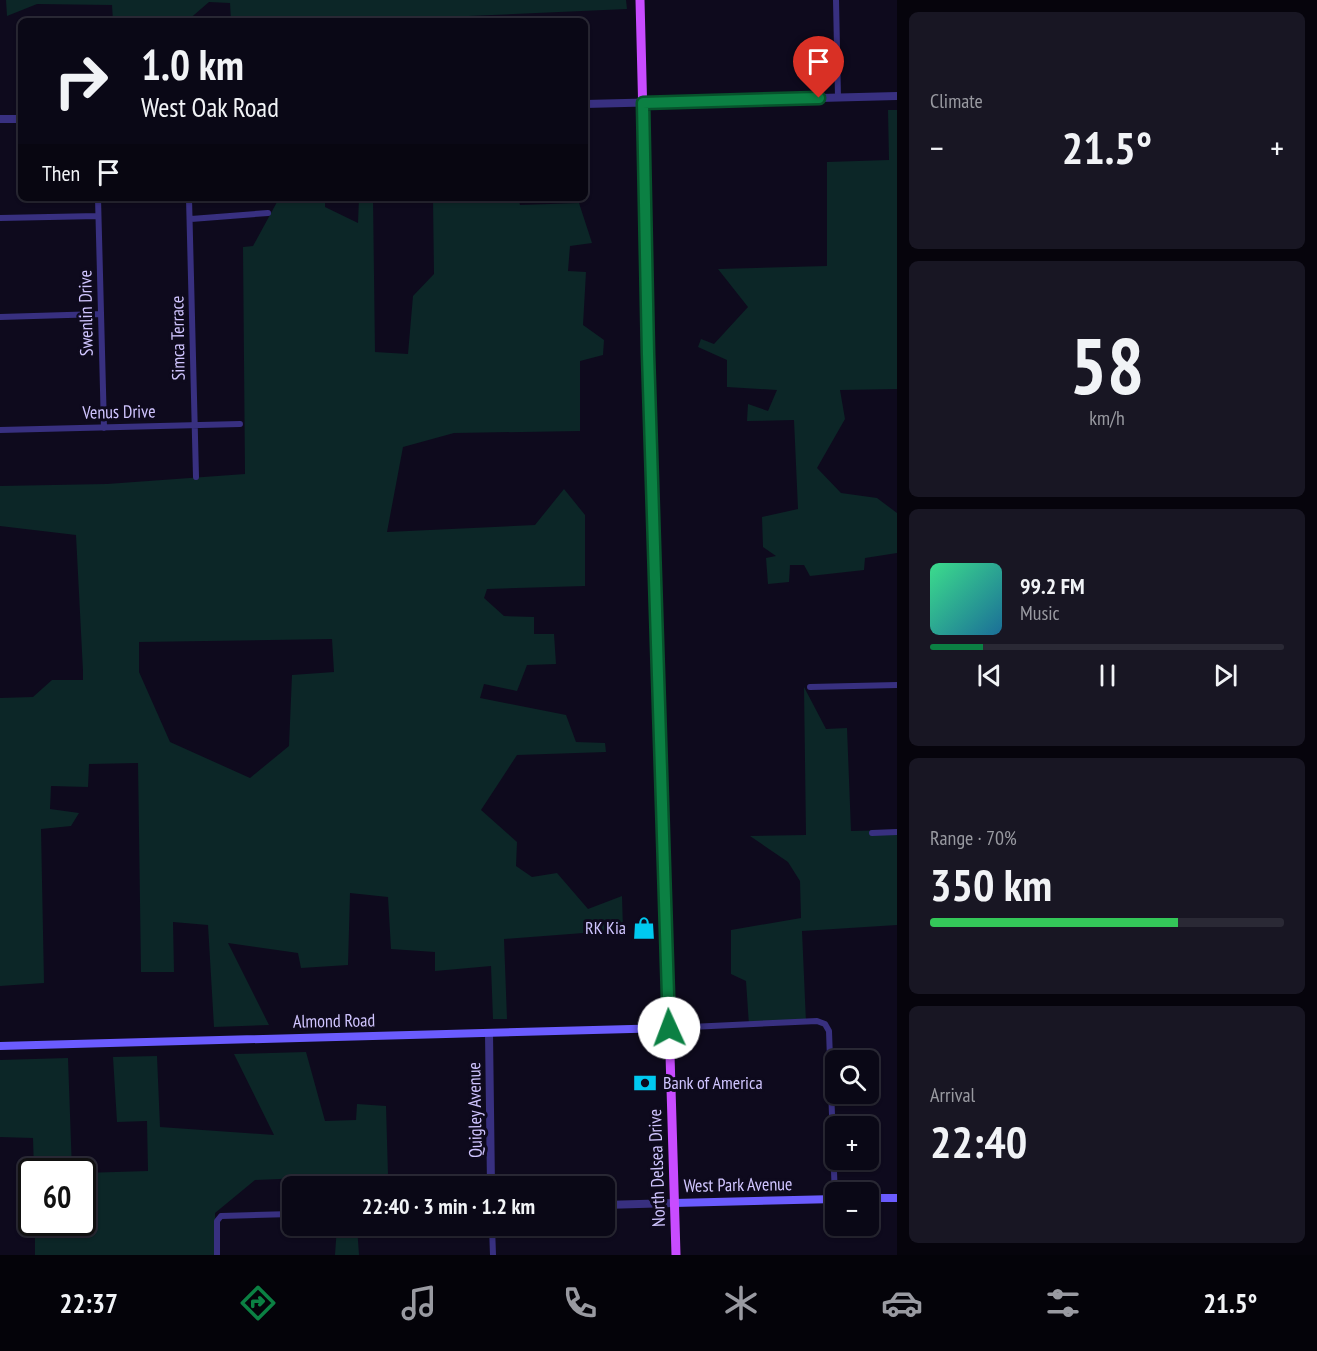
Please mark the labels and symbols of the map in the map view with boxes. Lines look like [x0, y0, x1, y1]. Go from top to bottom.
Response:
pin [793, 36, 844, 98]
street label: Swenlin Drive [73, 270, 98, 356]
street label: Simca Terrace [165, 296, 190, 380]
street label: Venus Drive [81, 399, 156, 424]
shop icon: RK Kia [631, 915, 657, 941]
place label: RK Kia [585, 916, 626, 939]
position arrow [637, 996, 701, 1060]
street label: Almond Road [293, 1008, 375, 1033]
street label: Quigley Avenue [462, 1062, 487, 1158]
bank icon: Bank of America [632, 1070, 658, 1096]
place label: Bank of America [663, 1071, 763, 1094]
street label: North Delsea Drive [643, 1109, 670, 1227]
speed limit sign: 60 [18, 1158, 96, 1236]
street label: West Park Avenue [683, 1172, 793, 1197]

